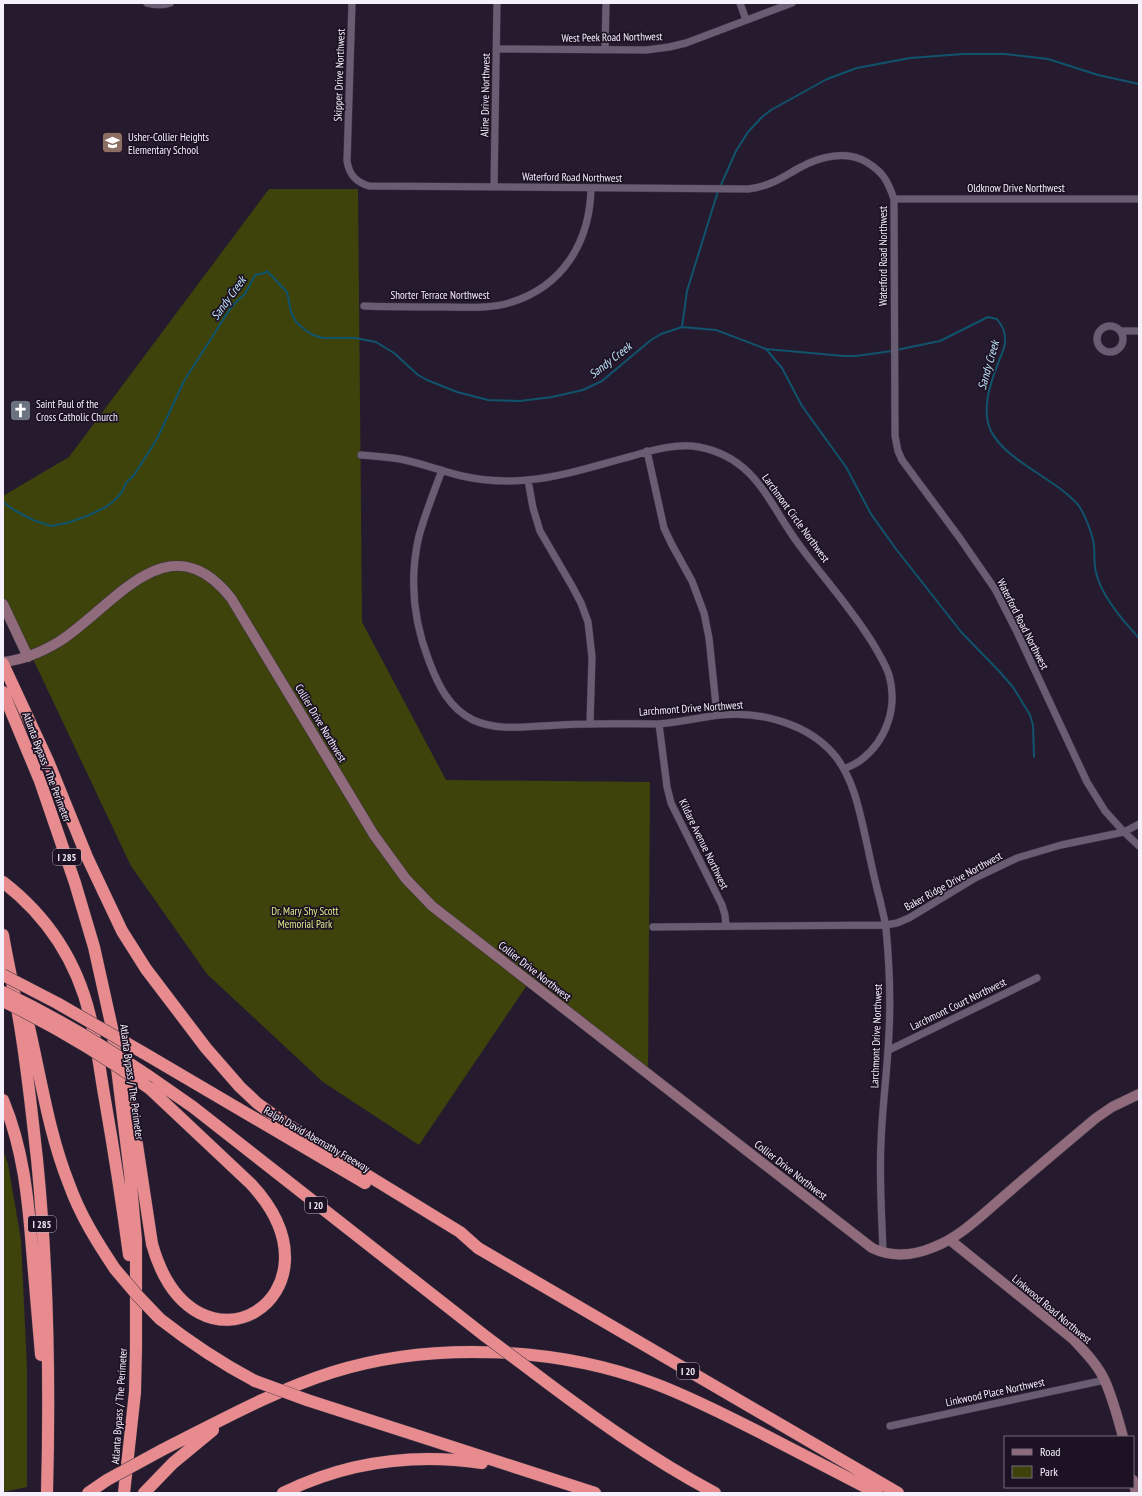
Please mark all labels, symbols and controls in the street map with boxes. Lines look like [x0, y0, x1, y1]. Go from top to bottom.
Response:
street label: Skipper Drive Northwest [330, 28, 348, 122]
street label: West Peek Road Northwest [561, 29, 663, 45]
street label: Aline Drive Northwest [477, 53, 493, 137]
school or university icon: Usher-Collier Heights Elementary School [100, 130, 126, 156]
place label: Usher-Collier Heights Elementary School [128, 130, 209, 157]
street label: Waterford Road Northwest [522, 169, 622, 185]
street label: Oldknow Drive Northwest [967, 181, 1065, 195]
street label: Waterford Road Northwest [876, 206, 890, 306]
water label: Sandy Creek [207, 272, 250, 323]
street label: Shorter Terrace Northwest [391, 288, 489, 302]
water label: Sandy Creek [586, 338, 635, 381]
water label: Sandy Creek [974, 338, 1002, 391]
church icon: Saint Paul of the Cross Catholic Church [7, 397, 33, 423]
place label: Saint Paul of the Cross Catholic Church [36, 397, 118, 424]
street label: Larchmont Circle Northwest [759, 471, 833, 565]
street label: Waterford Road Northwest [994, 576, 1052, 672]
street label: Collier Drive Northwest [292, 681, 350, 765]
street label: Larchmont Drive Northwest [638, 697, 744, 719]
street label: Atlanta Bypass / The Perimeter [20, 710, 74, 824]
street label: Kildare Avenue Northwest [676, 797, 732, 891]
street label: Baker Ridge Drive Northwest [902, 848, 1004, 914]
road number: I 285 [53, 849, 81, 865]
park label: Dr. Mary Shy Scott Memorial Park [271, 904, 339, 931]
street label: Collier Drive Northwest [496, 938, 574, 1004]
street label: Larchmont Court Northwest [908, 975, 1008, 1033]
street label: Larchmont Drive Northwest [867, 984, 885, 1088]
street label: Atlanta Bypass / The Perimeter [117, 1023, 147, 1141]
street label: Ralph David Abernathy Freeway [261, 1103, 373, 1176]
street label: Collier Drive Northwest [752, 1137, 830, 1203]
road number: I 20 [305, 1197, 327, 1213]
road number: I 285 [28, 1216, 56, 1232]
street label: Linkwood Road Northwest [1009, 1272, 1095, 1346]
street label: Atlanta Bypass / The Perimeter [108, 1347, 130, 1465]
road number: I 20 [677, 1363, 699, 1379]
street label: Linkwood Place Northwest [944, 1375, 1046, 1409]
legend [1004, 1436, 1134, 1488]
text: Road [1040, 1444, 1060, 1459]
text: Park [1040, 1464, 1058, 1479]

